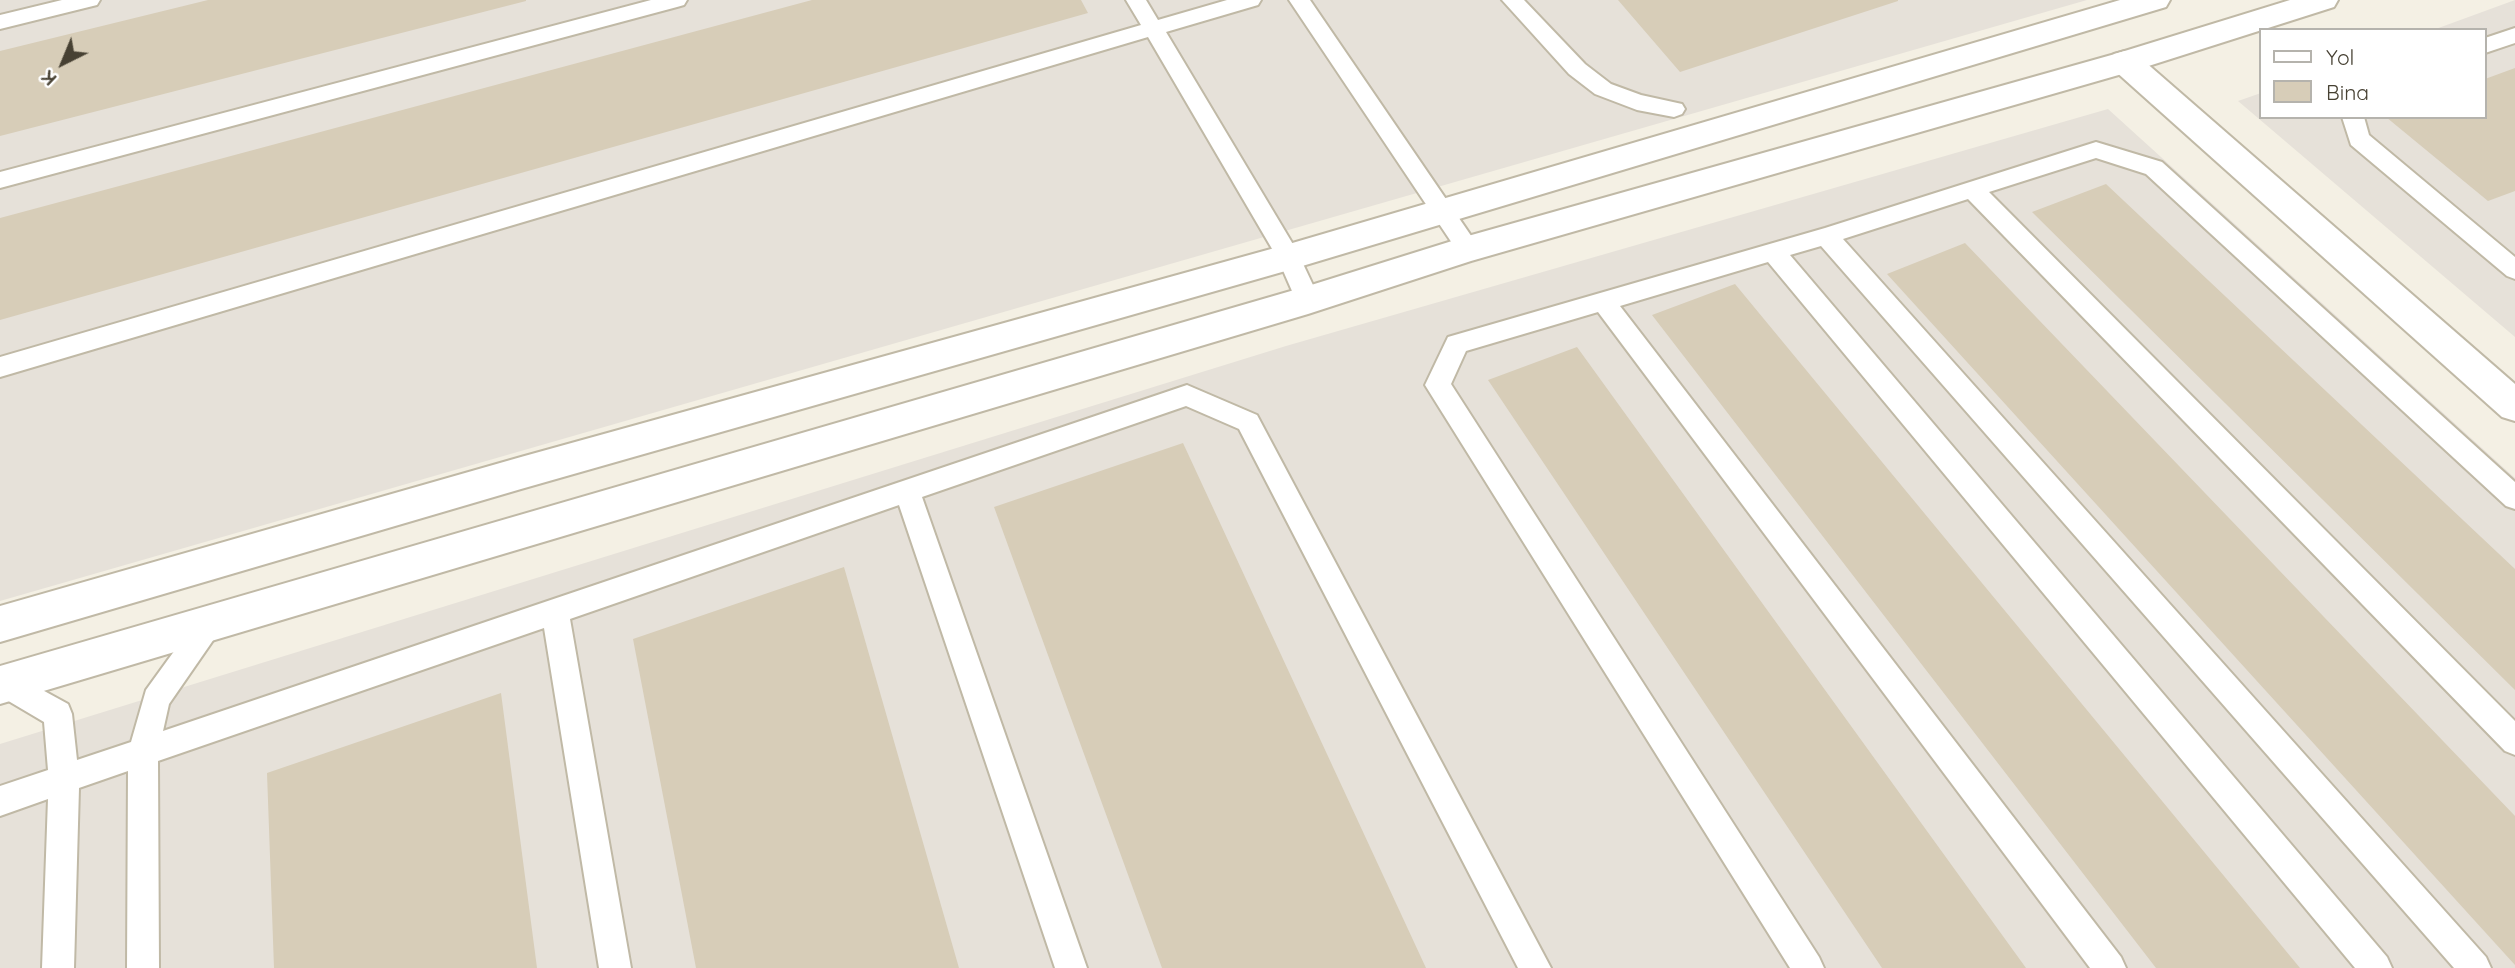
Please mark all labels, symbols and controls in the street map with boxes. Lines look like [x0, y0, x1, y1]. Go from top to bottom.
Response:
north arrow [28, 28, 98, 98]
legend [2260, 28, 2487, 119]
text: Yol [2326, 44, 2354, 70]
text: K [36, 65, 61, 91]
text: Bina [2326, 79, 2369, 105]

